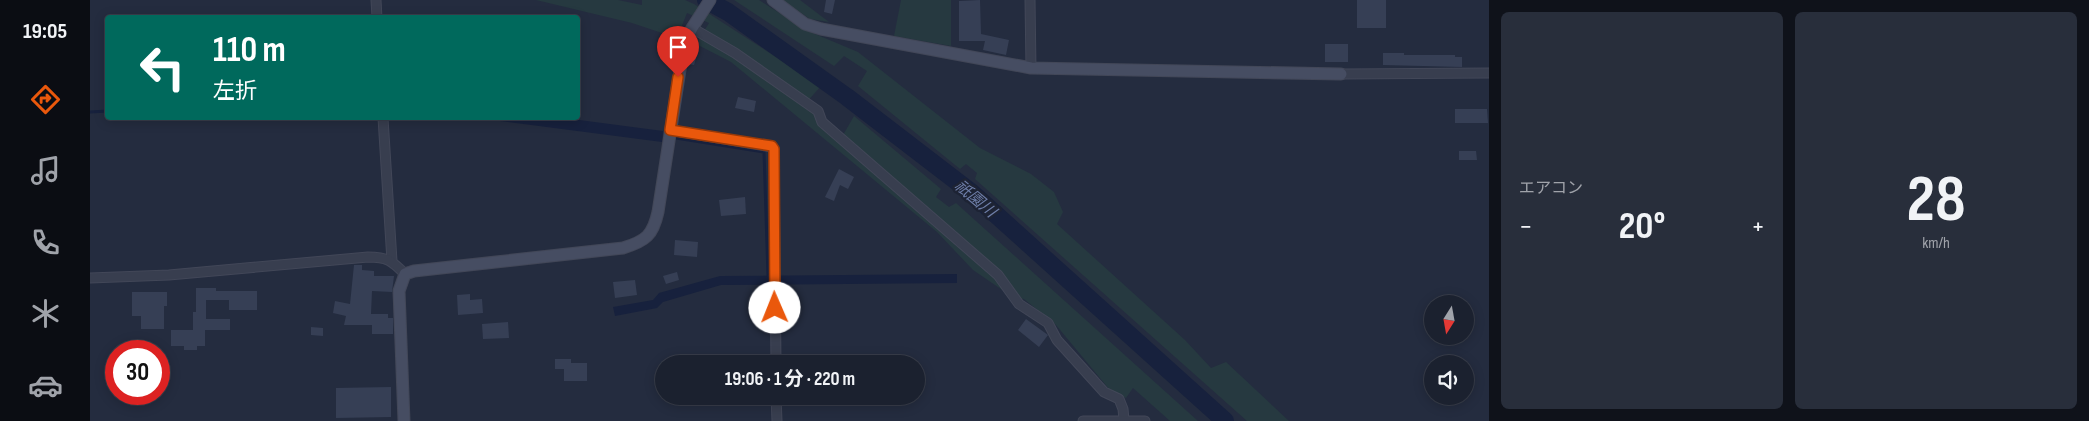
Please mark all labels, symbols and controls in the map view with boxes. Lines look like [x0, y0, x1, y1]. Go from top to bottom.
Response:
text: 19:05 [23, 18, 67, 45]
pin [657, 26, 699, 77]
text: 110 m [213, 29, 286, 72]
icon: arrive [664, 33, 692, 61]
icon: left [130, 35, 195, 100]
text: 左折 [213, 78, 257, 105]
icon: directions [28, 82, 63, 117]
icon: music [28, 153, 63, 188]
text: 28 [1906, 162, 1966, 240]
water label: 祇園川 [951, 176, 1001, 223]
text: エアコン [1519, 179, 1583, 198]
text: 20° [1619, 204, 1665, 249]
text: − [1519, 210, 1533, 243]
text: + [1751, 210, 1765, 243]
icon: phone [28, 225, 63, 260]
text: km/h [1922, 234, 1950, 253]
position arrow [748, 281, 800, 333]
north arrow [1424, 295, 1474, 345]
map controls [1424, 295, 1474, 405]
icon: climate [28, 296, 63, 331]
speed limit sign: 30 [105, 340, 170, 405]
button: sound [1424, 355, 1474, 405]
icon: car [28, 368, 63, 403]
text: 19:06 · 1 分 · 220 m [725, 368, 855, 391]

